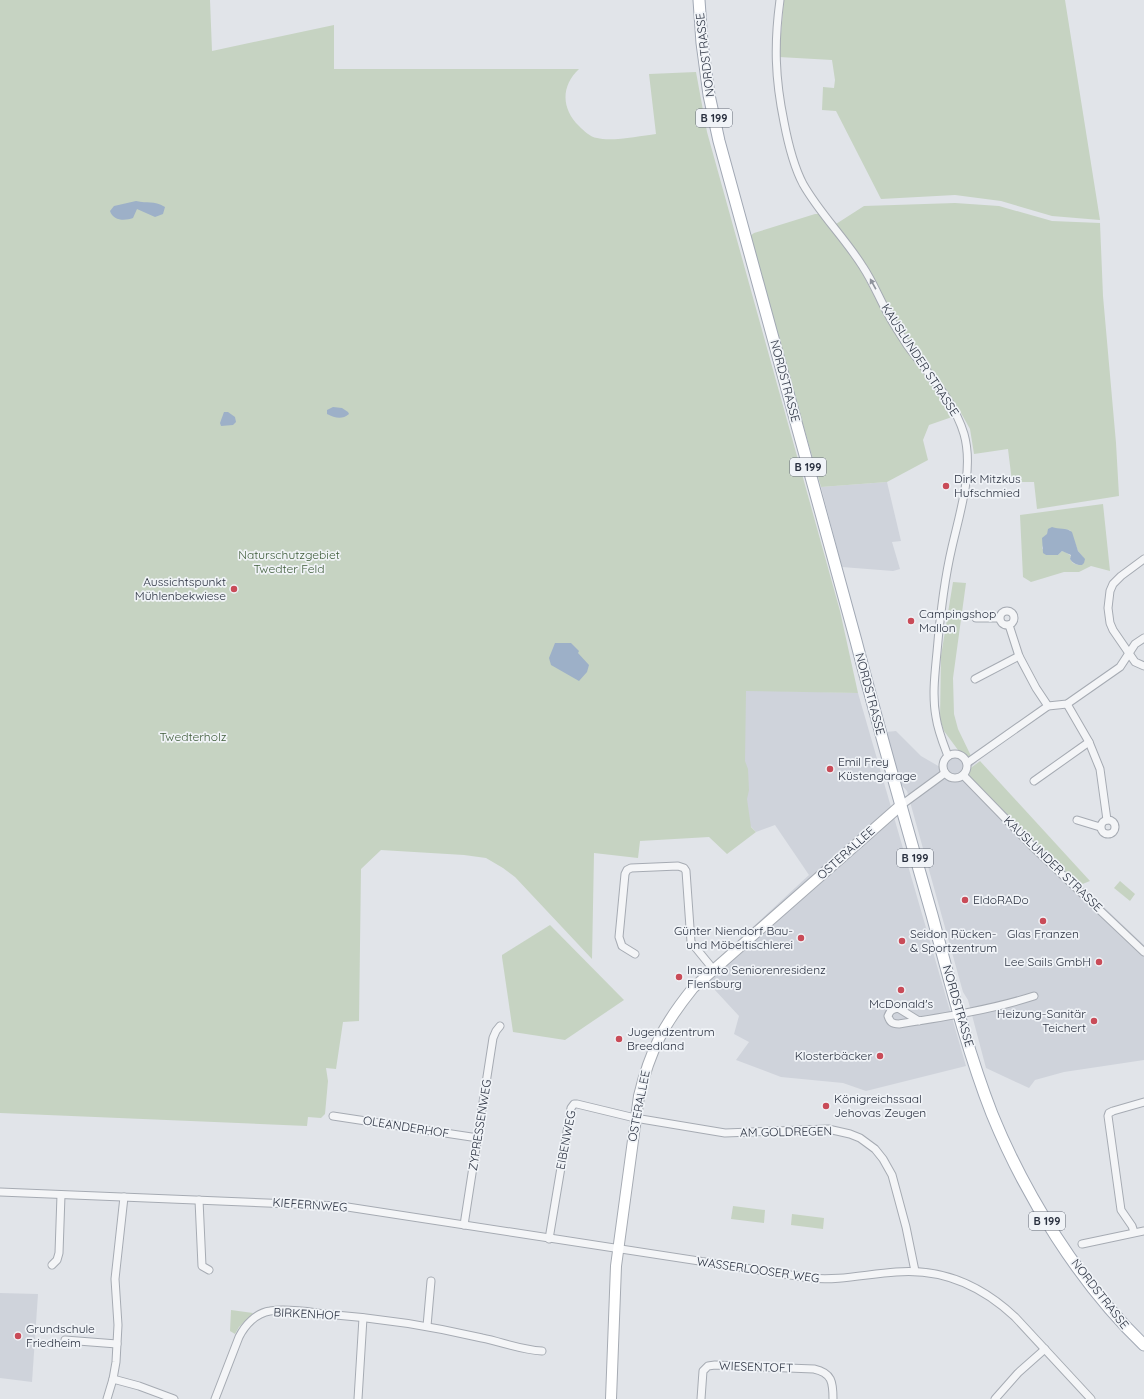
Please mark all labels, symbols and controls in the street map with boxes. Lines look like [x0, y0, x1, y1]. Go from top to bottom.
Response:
street label: NORDSTRASSE [692, 12, 717, 98]
road number: B 199 [696, 109, 732, 127]
one-way arrow [870, 279, 876, 290]
street label: KAUSLUNDER STRASSE [878, 301, 963, 419]
street label: NORDSTRASSE [767, 338, 804, 424]
road number: B 199 [790, 458, 826, 476]
place label: Dirk Mitzkus Hufschmied [954, 471, 1021, 500]
marker: Dirk Mitzkus Hufschmied [941, 481, 951, 491]
park label: Naturschutzgebiet Twedter Feld [238, 547, 340, 576]
place label: Aussichtspunkt Mühlenbekwiese [135, 574, 226, 603]
marker: Aussichtspunkt Mühlenbekwiese [229, 584, 239, 594]
place label: Campingshop Mallon [919, 606, 996, 635]
marker: Campingshop Mallon [906, 616, 916, 626]
street label: NORDSTRASSE [852, 651, 889, 737]
park label: Twedterholz [160, 729, 227, 744]
place label: Emil Frey Küstengarage [838, 754, 917, 783]
marker: Emil Frey Küstengarage [825, 764, 835, 774]
street label: KAUSLUNDER STRASSE [1001, 813, 1106, 915]
street label: OSTERALLEE [814, 823, 878, 882]
road number: B 199 [897, 849, 933, 867]
place label: EldoRADo [973, 892, 1029, 907]
marker: EldoRADo [960, 895, 970, 905]
marker: Glas Franzen [1038, 916, 1048, 926]
place label: Günter Niendorf Bau- und Möbeltischlerei [674, 923, 793, 952]
place label: Seidon Rücken- & Sportzentrum [910, 926, 997, 955]
place label: Glas Franzen [1007, 926, 1079, 941]
marker: Günter Niendorf Bau- und Möbeltischlerei [796, 933, 806, 943]
marker: Seidon Rücken- & Sportzentrum [897, 936, 907, 946]
place label: Lee Sails GmbH [1004, 954, 1091, 969]
marker: Lee Sails GmbH [1094, 957, 1104, 967]
place label: Insanto Seniorenresidenz Flensburg [687, 962, 826, 991]
street label: NORDSTRASSE [940, 963, 977, 1049]
marker: Insanto Seniorenresidenz Flensburg [674, 972, 684, 982]
marker: McDonald's [896, 985, 906, 995]
place label: McDonald's [869, 996, 933, 1011]
place label: Heizung-Sanitär Teichert [997, 1006, 1086, 1035]
marker: Heizung-Sanitär Teichert [1089, 1016, 1099, 1026]
place label: Jugendzentrum Breedland [627, 1024, 715, 1053]
marker: Jugendzentrum Breedland [614, 1034, 624, 1044]
place label: Klosterbäcker [795, 1048, 872, 1063]
marker: Klosterbäcker [875, 1051, 885, 1061]
street label: OSTERALLEE [624, 1069, 653, 1143]
street label: ZYPRESSENWEG [465, 1078, 494, 1172]
place label: Königreichssaal Jehovas Zeugen [834, 1091, 926, 1120]
marker: Königreichssaal Jehovas Zeugen [821, 1101, 831, 1111]
street label: EIBENWEG [552, 1109, 579, 1171]
street label: OLEANDERHOF [362, 1112, 450, 1141]
street label: AM GOLDREGEN [740, 1123, 832, 1140]
street label: KIEFERNWEG [272, 1194, 348, 1215]
road number: B 199 [1029, 1212, 1065, 1230]
street label: WASSERLOOSER WEG [696, 1253, 820, 1286]
street label: NORDSTRASSE [1068, 1256, 1132, 1332]
street label: BIRKENHOF [273, 1304, 341, 1323]
place label: Grundschule Friedheim [26, 1321, 95, 1350]
marker: Grundschule Friedheim [13, 1331, 23, 1341]
street label: WIESENTOFT [719, 1358, 793, 1375]

